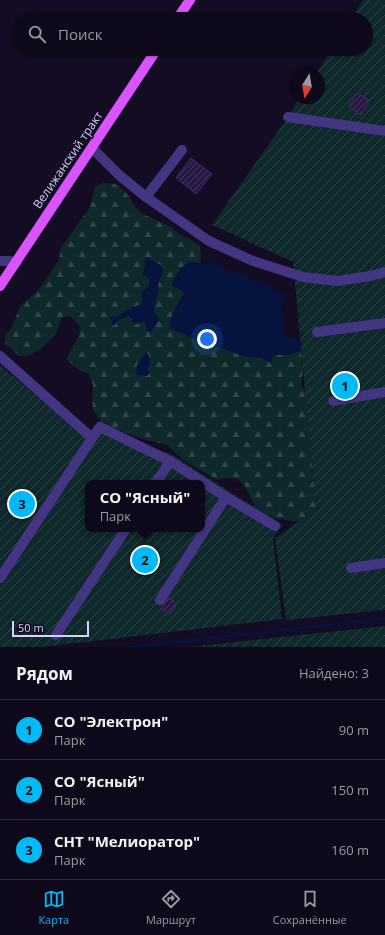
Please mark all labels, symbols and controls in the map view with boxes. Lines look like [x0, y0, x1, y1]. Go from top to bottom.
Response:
search box [12, 12, 373, 56]
icon: search [26, 23, 48, 45]
text: Поиск [58, 24, 102, 44]
north arrow [289, 68, 325, 104]
street label: Велижанский тракт [29, 107, 107, 212]
your location [197, 329, 217, 349]
pin: 1 [332, 371, 358, 401]
popup [85, 480, 205, 532]
text: СО "Ясный" [100, 487, 190, 507]
pin: 3 [9, 489, 35, 519]
text: Парк [100, 507, 131, 525]
pin: 2 [132, 545, 158, 575]
scale bar [12, 619, 89, 638]
text: 50 m [18, 620, 44, 635]
text: Рядом [16, 662, 73, 685]
text: Найдено: 3 [299, 664, 369, 682]
text: СО "Электрон" [54, 711, 168, 731]
text: 1 [25, 721, 33, 739]
text: 90 m [339, 721, 369, 739]
text: Парк [54, 731, 85, 749]
text: СО "Ясный" [54, 771, 145, 791]
text: 2 [25, 781, 33, 799]
text: 150 m [331, 781, 369, 799]
text: Парк [54, 791, 85, 809]
text: СНТ "Мелиоратор" [54, 831, 200, 851]
text: 3 [25, 841, 33, 859]
text: 160 m [331, 841, 369, 859]
text: Парк [54, 851, 85, 869]
tab: Карта [38, 888, 69, 927]
tab: Маршрут [146, 888, 196, 927]
tab: Сохранённые [273, 888, 347, 927]

